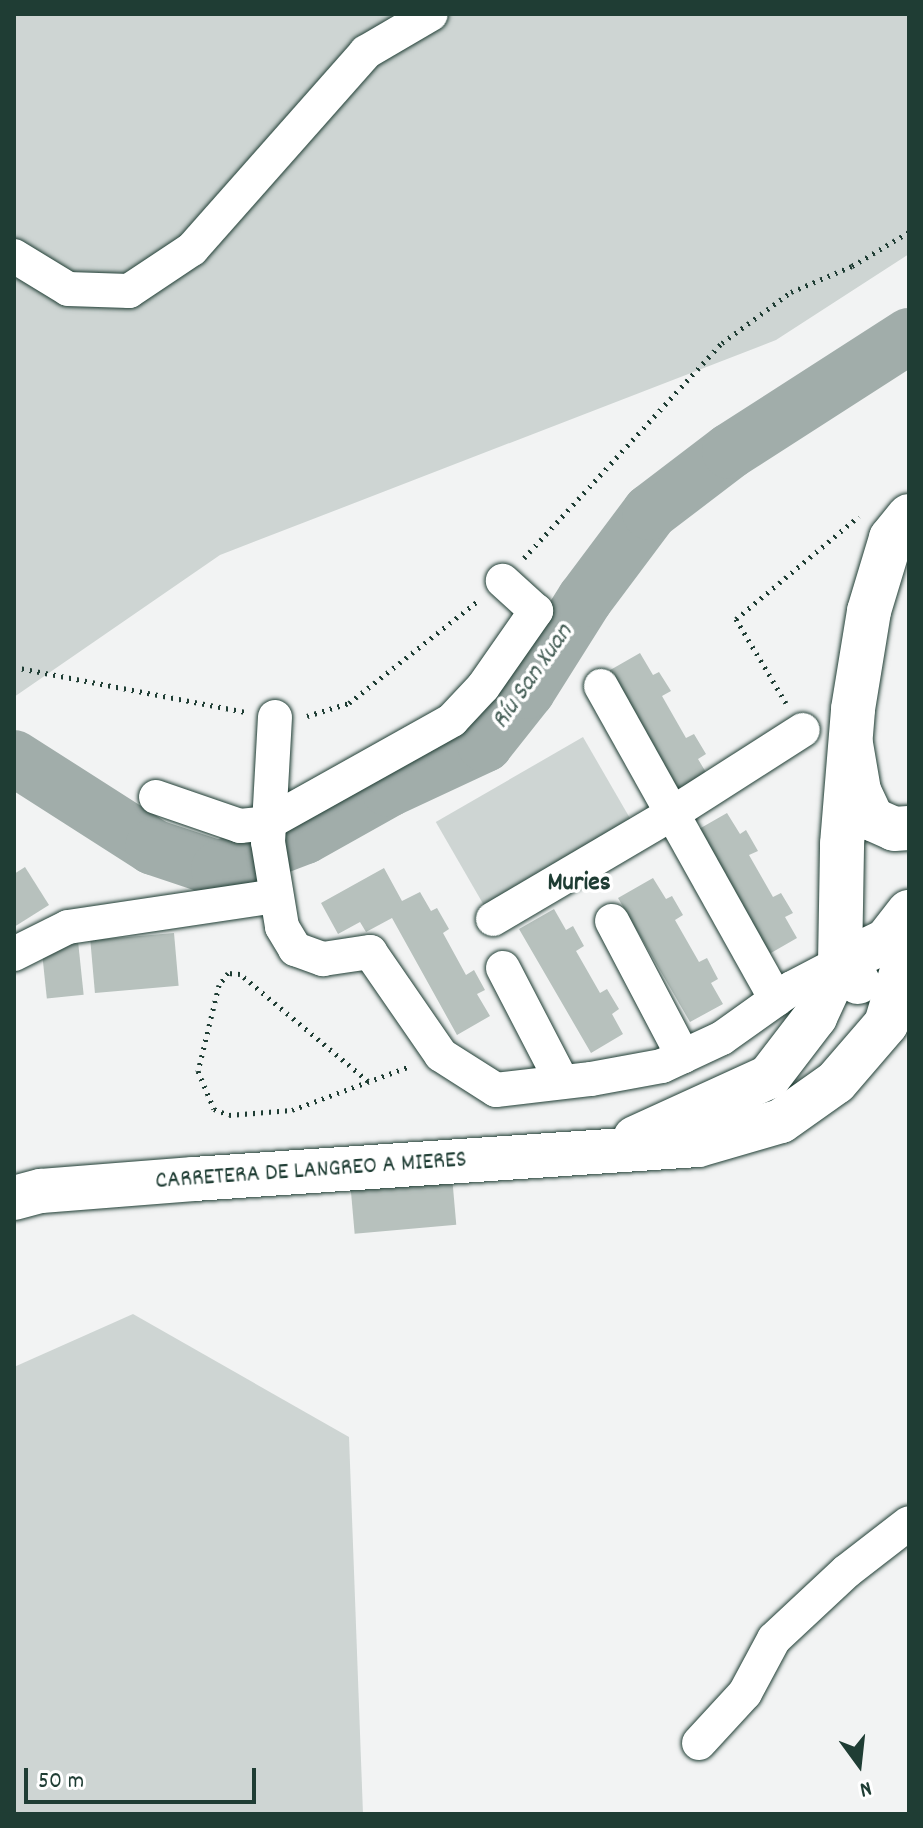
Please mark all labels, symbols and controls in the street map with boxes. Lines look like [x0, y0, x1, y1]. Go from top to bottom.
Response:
water label: Ríu San Xuan [486, 619, 580, 735]
district label: Muries [547, 868, 611, 900]
street label: CARRETERA DE LANGREO A MIERES [155, 1147, 467, 1197]
north arrow [819, 1724, 899, 1804]
scale bar [28, 1752, 260, 1802]
text: 50 m [38, 1765, 84, 1799]
text: N [856, 1771, 875, 1804]

